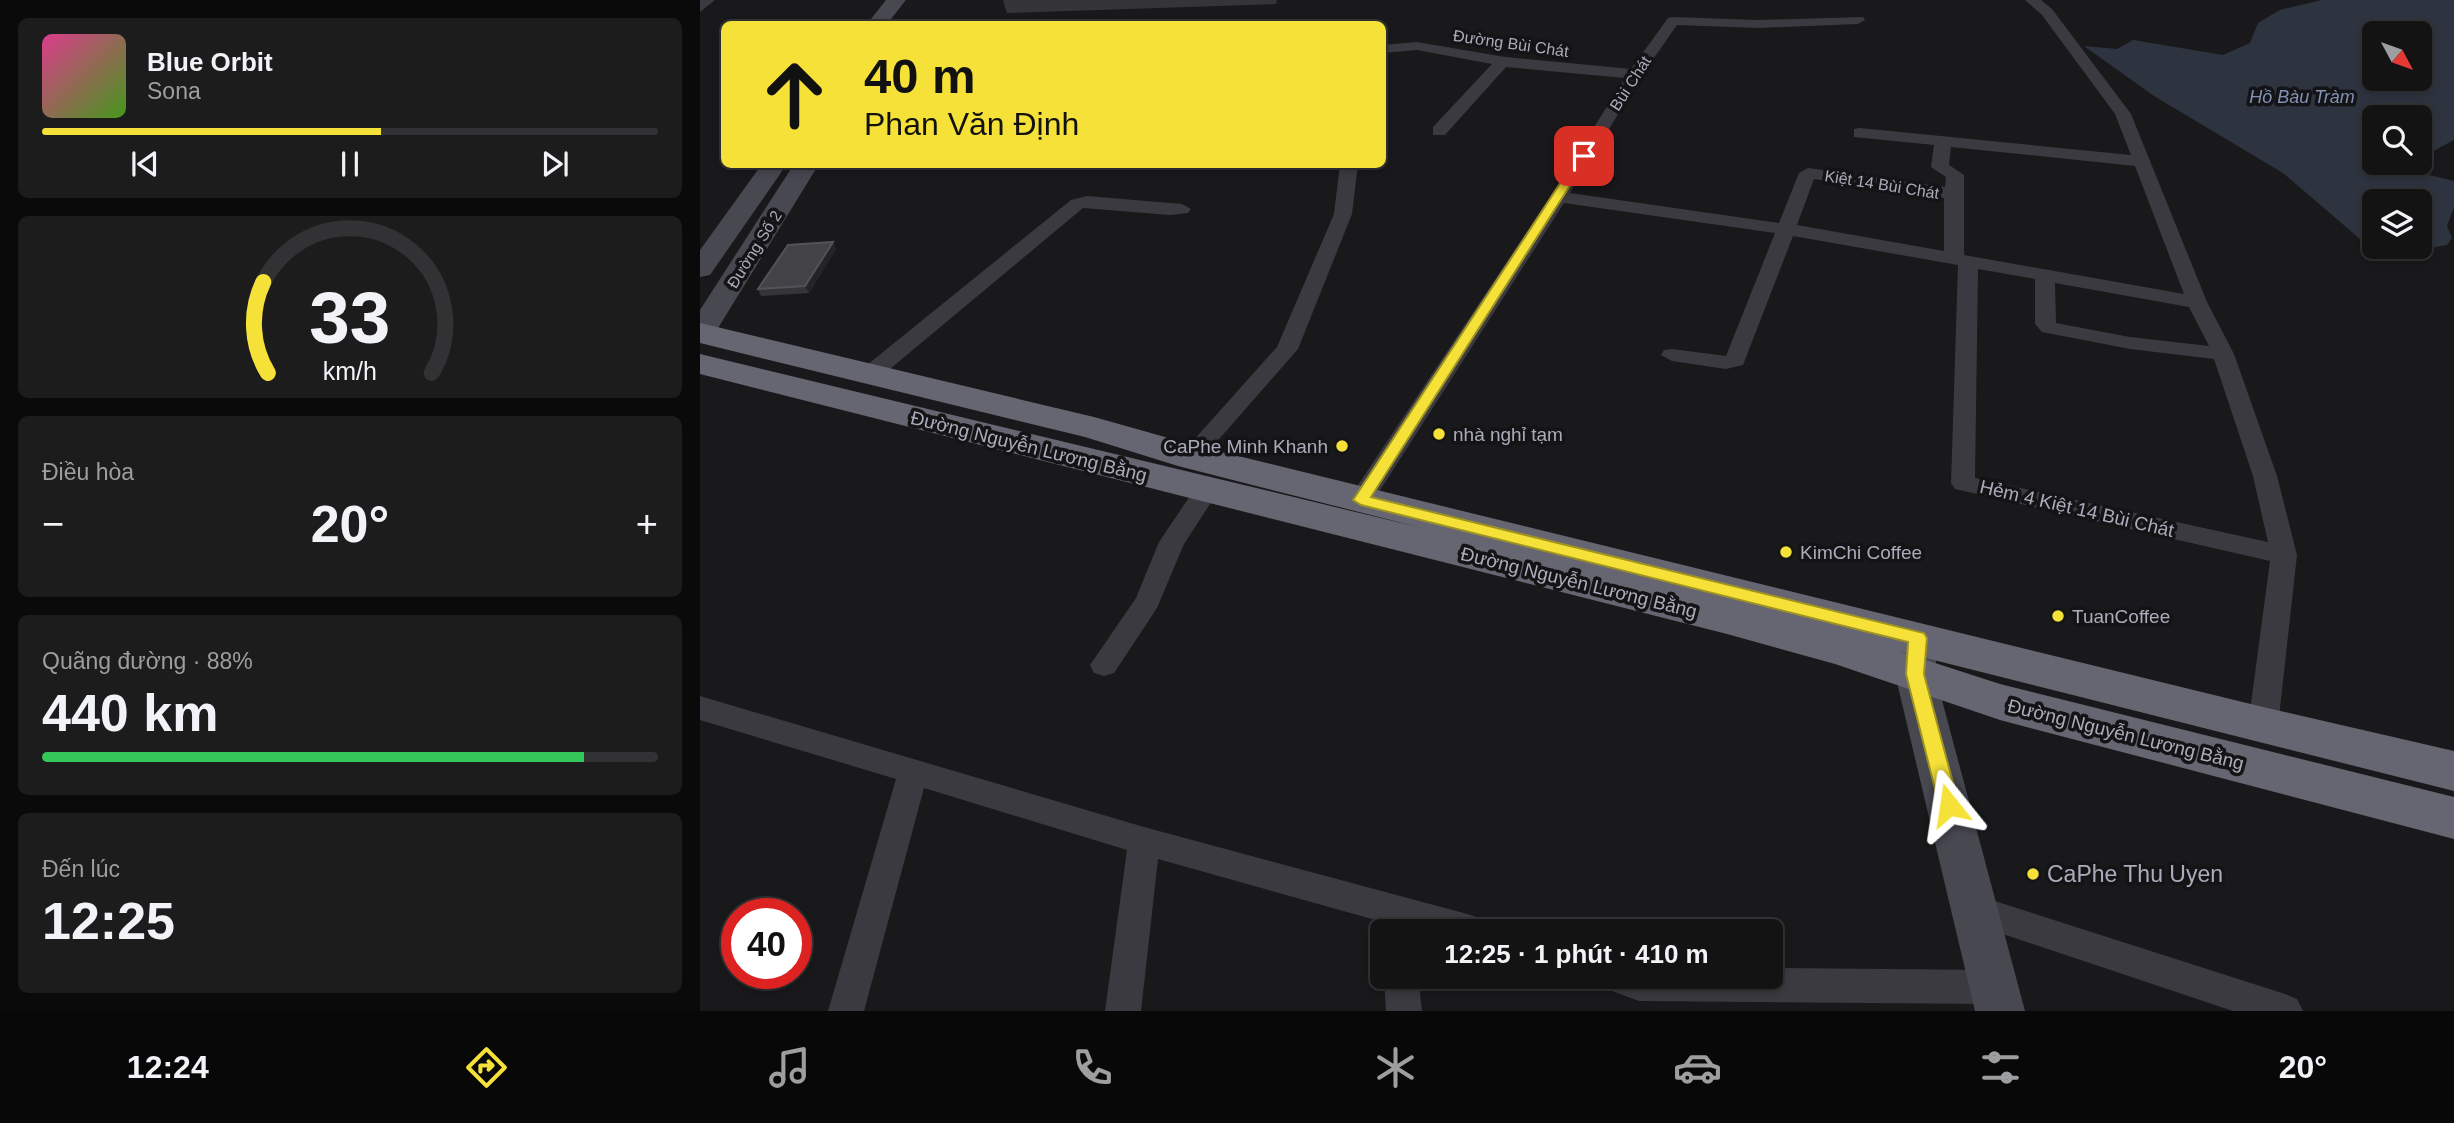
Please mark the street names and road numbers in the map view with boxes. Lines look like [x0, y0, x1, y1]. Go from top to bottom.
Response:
street label: Đường Bùi Chát [1452, 27, 1570, 60]
street label: Bùi Chát [1607, 52, 1655, 114]
street label: Kiệt 14 Bùi Chát [1823, 167, 1941, 202]
street label: Đường Số 2 [724, 207, 785, 291]
street label: Đường Nguyễn Lương Bằng [909, 407, 1149, 486]
street label: Hẻm 4 Kiệt 14 Bùi Chát [1978, 476, 2177, 541]
street label: Đường Nguyễn Lương Bằng [1459, 543, 1699, 622]
street label: Đường Nguyễn Lương Bằng [2006, 695, 2246, 774]

